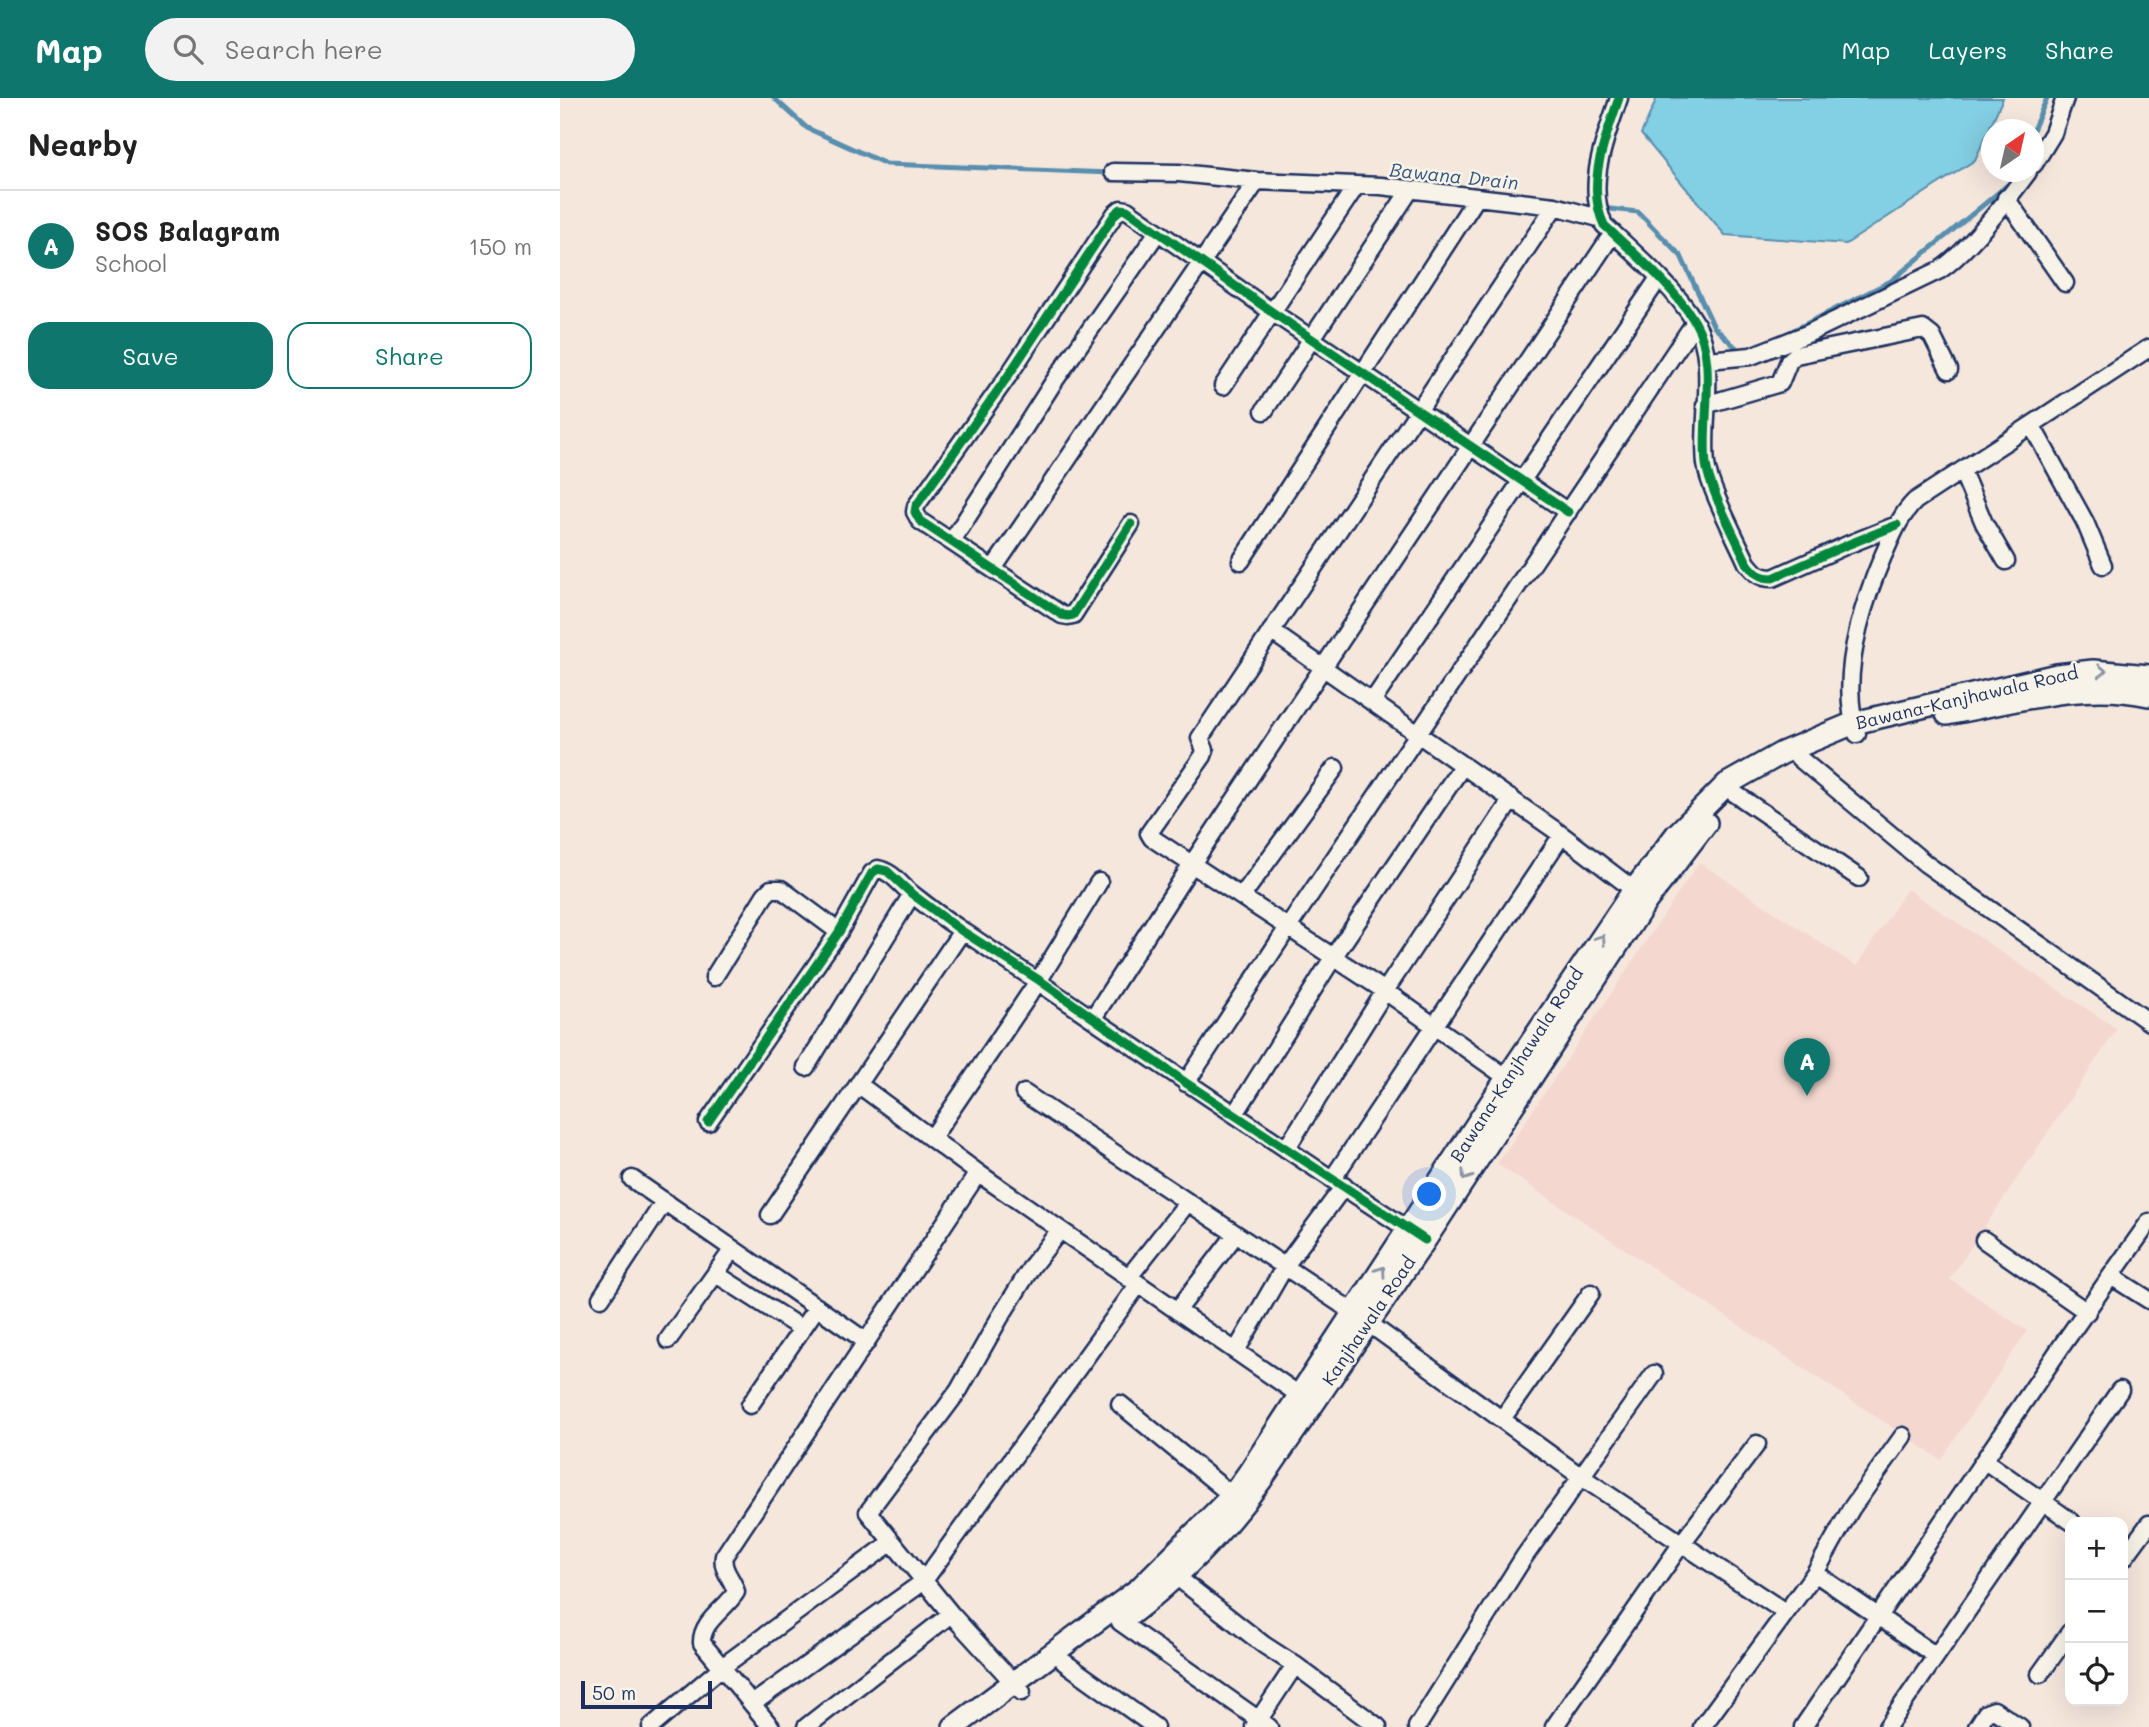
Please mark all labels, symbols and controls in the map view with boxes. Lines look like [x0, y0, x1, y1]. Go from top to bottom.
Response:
search box [145, 18, 635, 81]
text: Map [35, 28, 103, 71]
icon: search [169, 30, 207, 68]
text: Search here [225, 32, 383, 66]
text: Map [1842, 34, 1890, 65]
text: Layers [1928, 34, 2007, 65]
text: Share [2045, 34, 2114, 65]
north arrow [1981, 119, 2044, 182]
text: Nearby [28, 124, 138, 164]
water label: Bawana Drain [1388, 156, 1520, 195]
text: SOS Balagram [95, 214, 280, 248]
text: A [43, 231, 59, 261]
text: 150 m [468, 231, 532, 261]
text: School [95, 248, 168, 278]
button: Save [28, 322, 273, 389]
button: Share [287, 322, 532, 389]
street label: Bawana-Kanjhawala Road [1853, 660, 2080, 734]
one-way arrow [2097, 664, 2108, 679]
one-way arrow [1593, 933, 1606, 946]
street label: Bawana-Kanjhawala Road [1444, 963, 1588, 1166]
pin: A [1784, 1038, 1830, 1096]
one-way arrow [1462, 1168, 1475, 1181]
your location [1412, 1177, 1446, 1211]
street label: Kanjhawala Road [1316, 1251, 1420, 1390]
one-way arrow [1373, 1266, 1385, 1279]
map controls [2065, 1517, 2128, 1706]
button: + [2065, 1517, 2128, 1580]
button: − [2065, 1580, 2128, 1643]
button: locate [2065, 1643, 2128, 1706]
scale bar [581, 1678, 712, 1710]
text: 50 m [592, 1680, 636, 1705]

